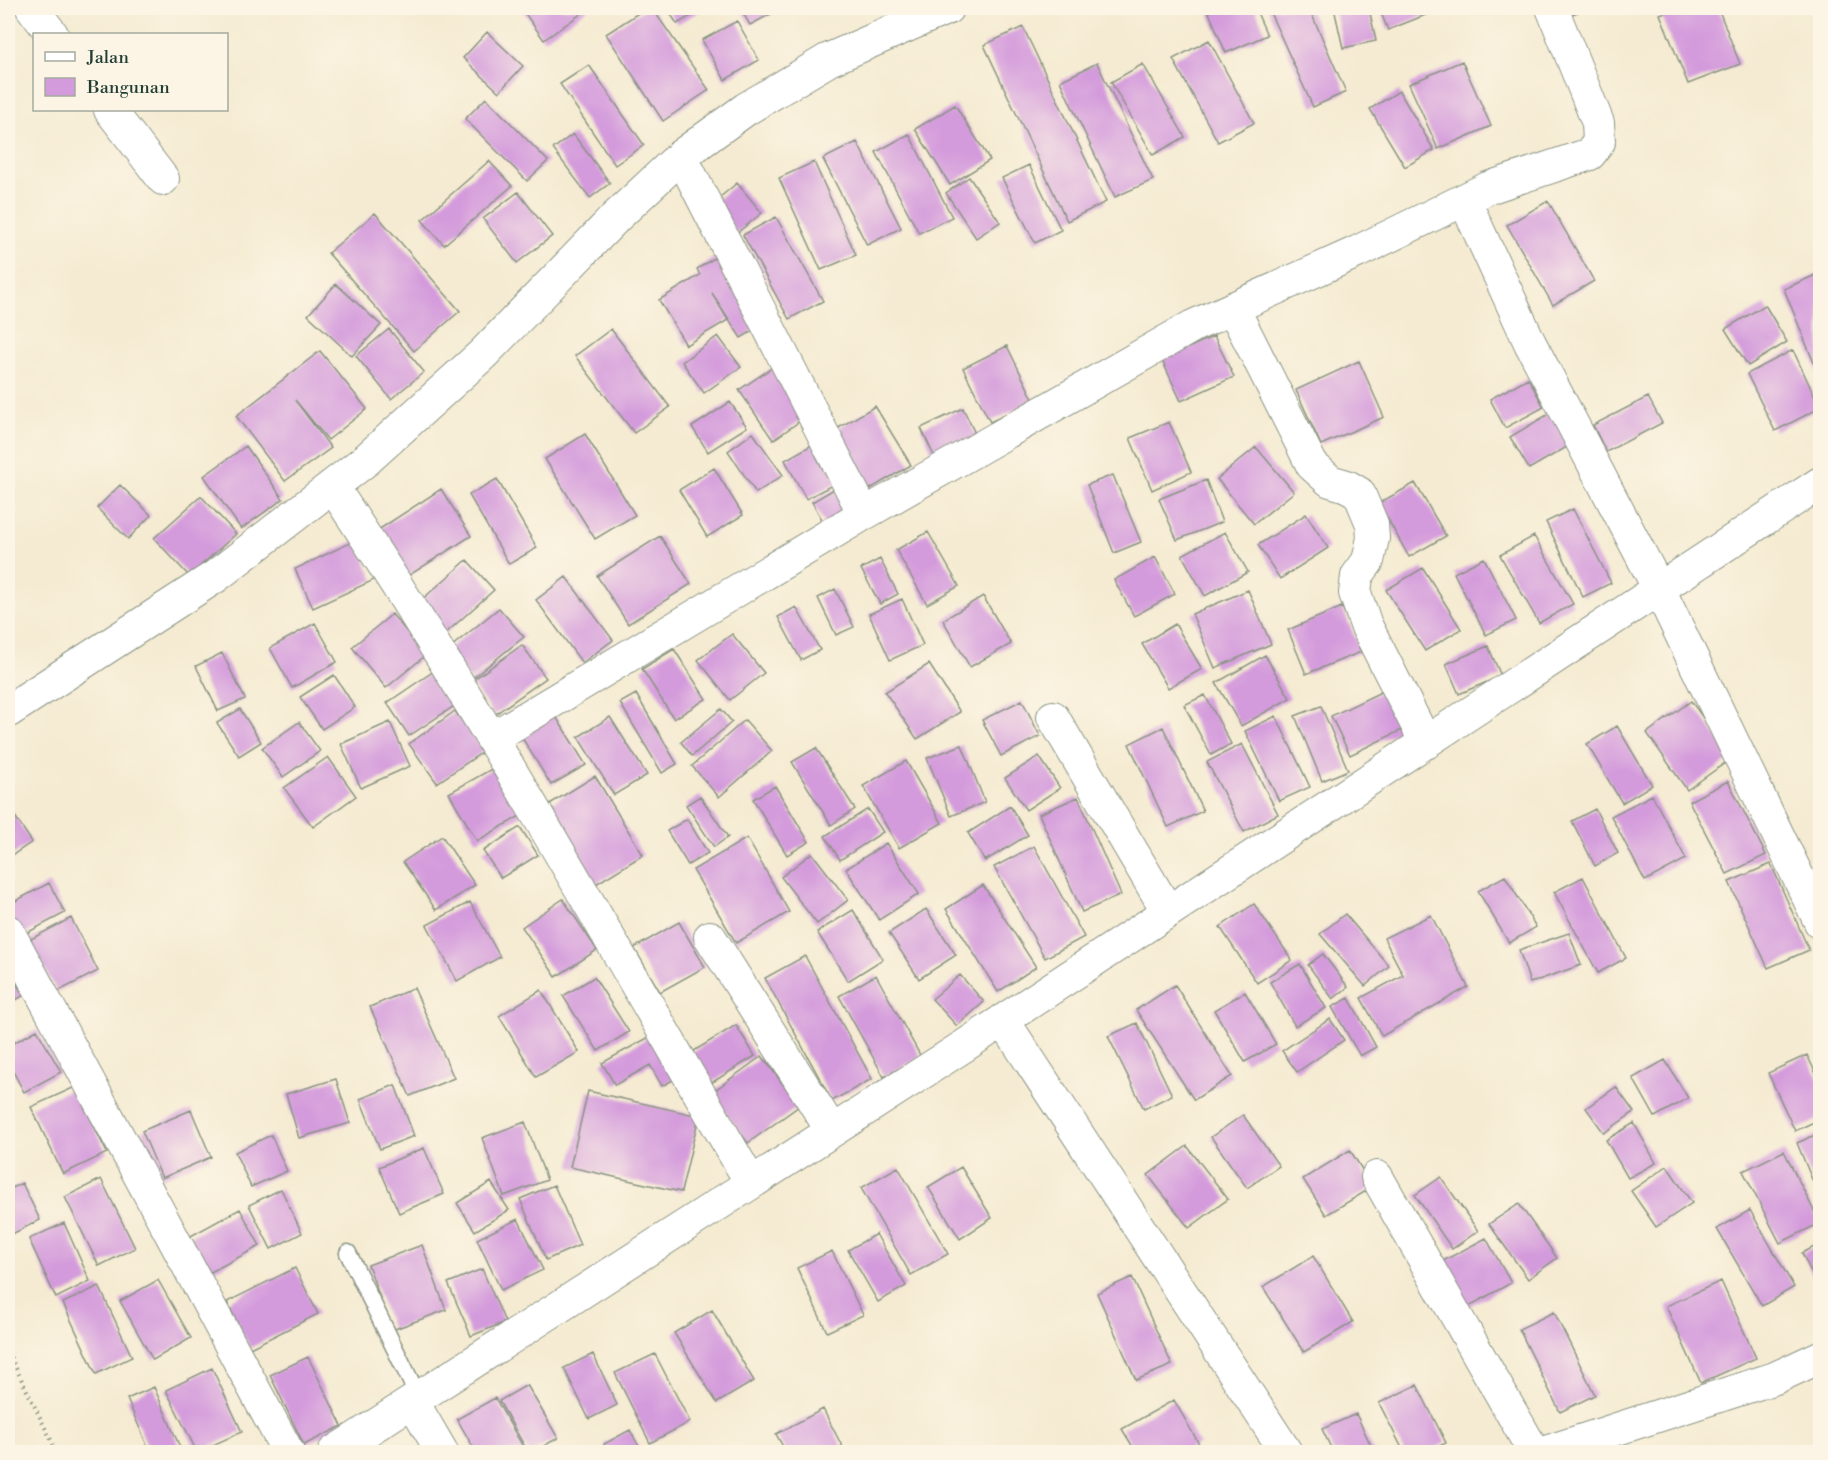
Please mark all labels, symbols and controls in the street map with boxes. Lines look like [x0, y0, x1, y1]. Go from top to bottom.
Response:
legend [33, 33, 228, 111]
text: Jalan [86, 46, 129, 69]
text: Bangunan [86, 76, 170, 99]

